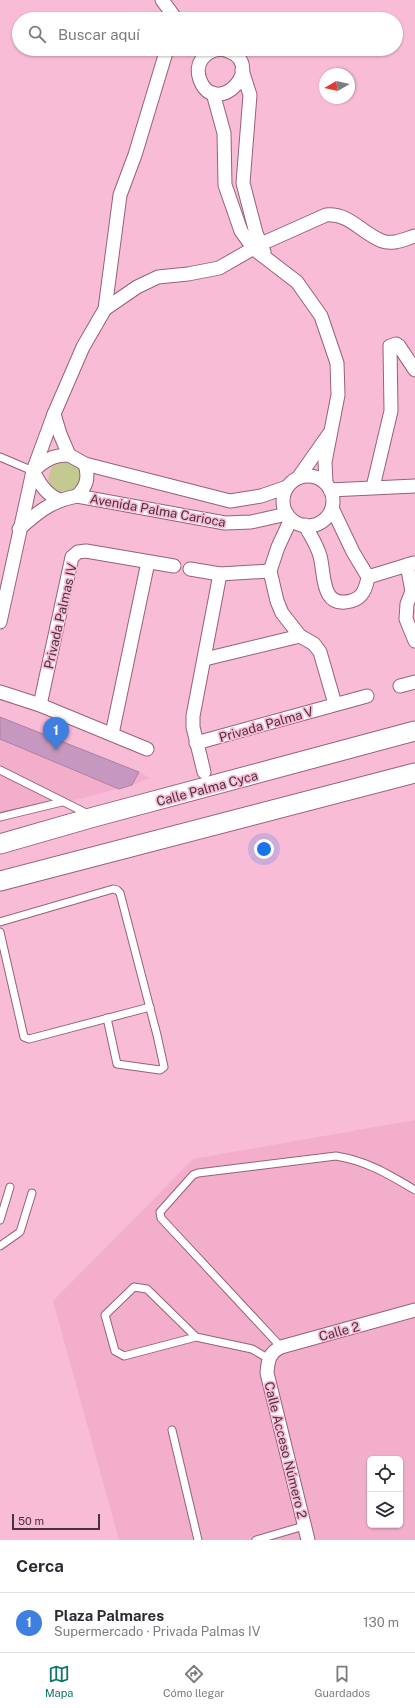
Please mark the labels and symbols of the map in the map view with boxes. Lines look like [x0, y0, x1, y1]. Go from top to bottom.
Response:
north arrow [319, 68, 355, 104]
street label: Avenida Palma Carioca [89, 491, 227, 530]
street label: Privada Palmas IV [41, 562, 80, 670]
street label: Privada Palma V [217, 704, 315, 745]
pin: 1 [43, 717, 69, 750]
street label: Calle Palma Cyca [155, 768, 260, 809]
your location [254, 839, 274, 859]
street label: Calle 2 [317, 1319, 361, 1344]
street label: Calle Acceso Número 2 [261, 1380, 310, 1520]
scale bar [12, 1512, 100, 1531]

